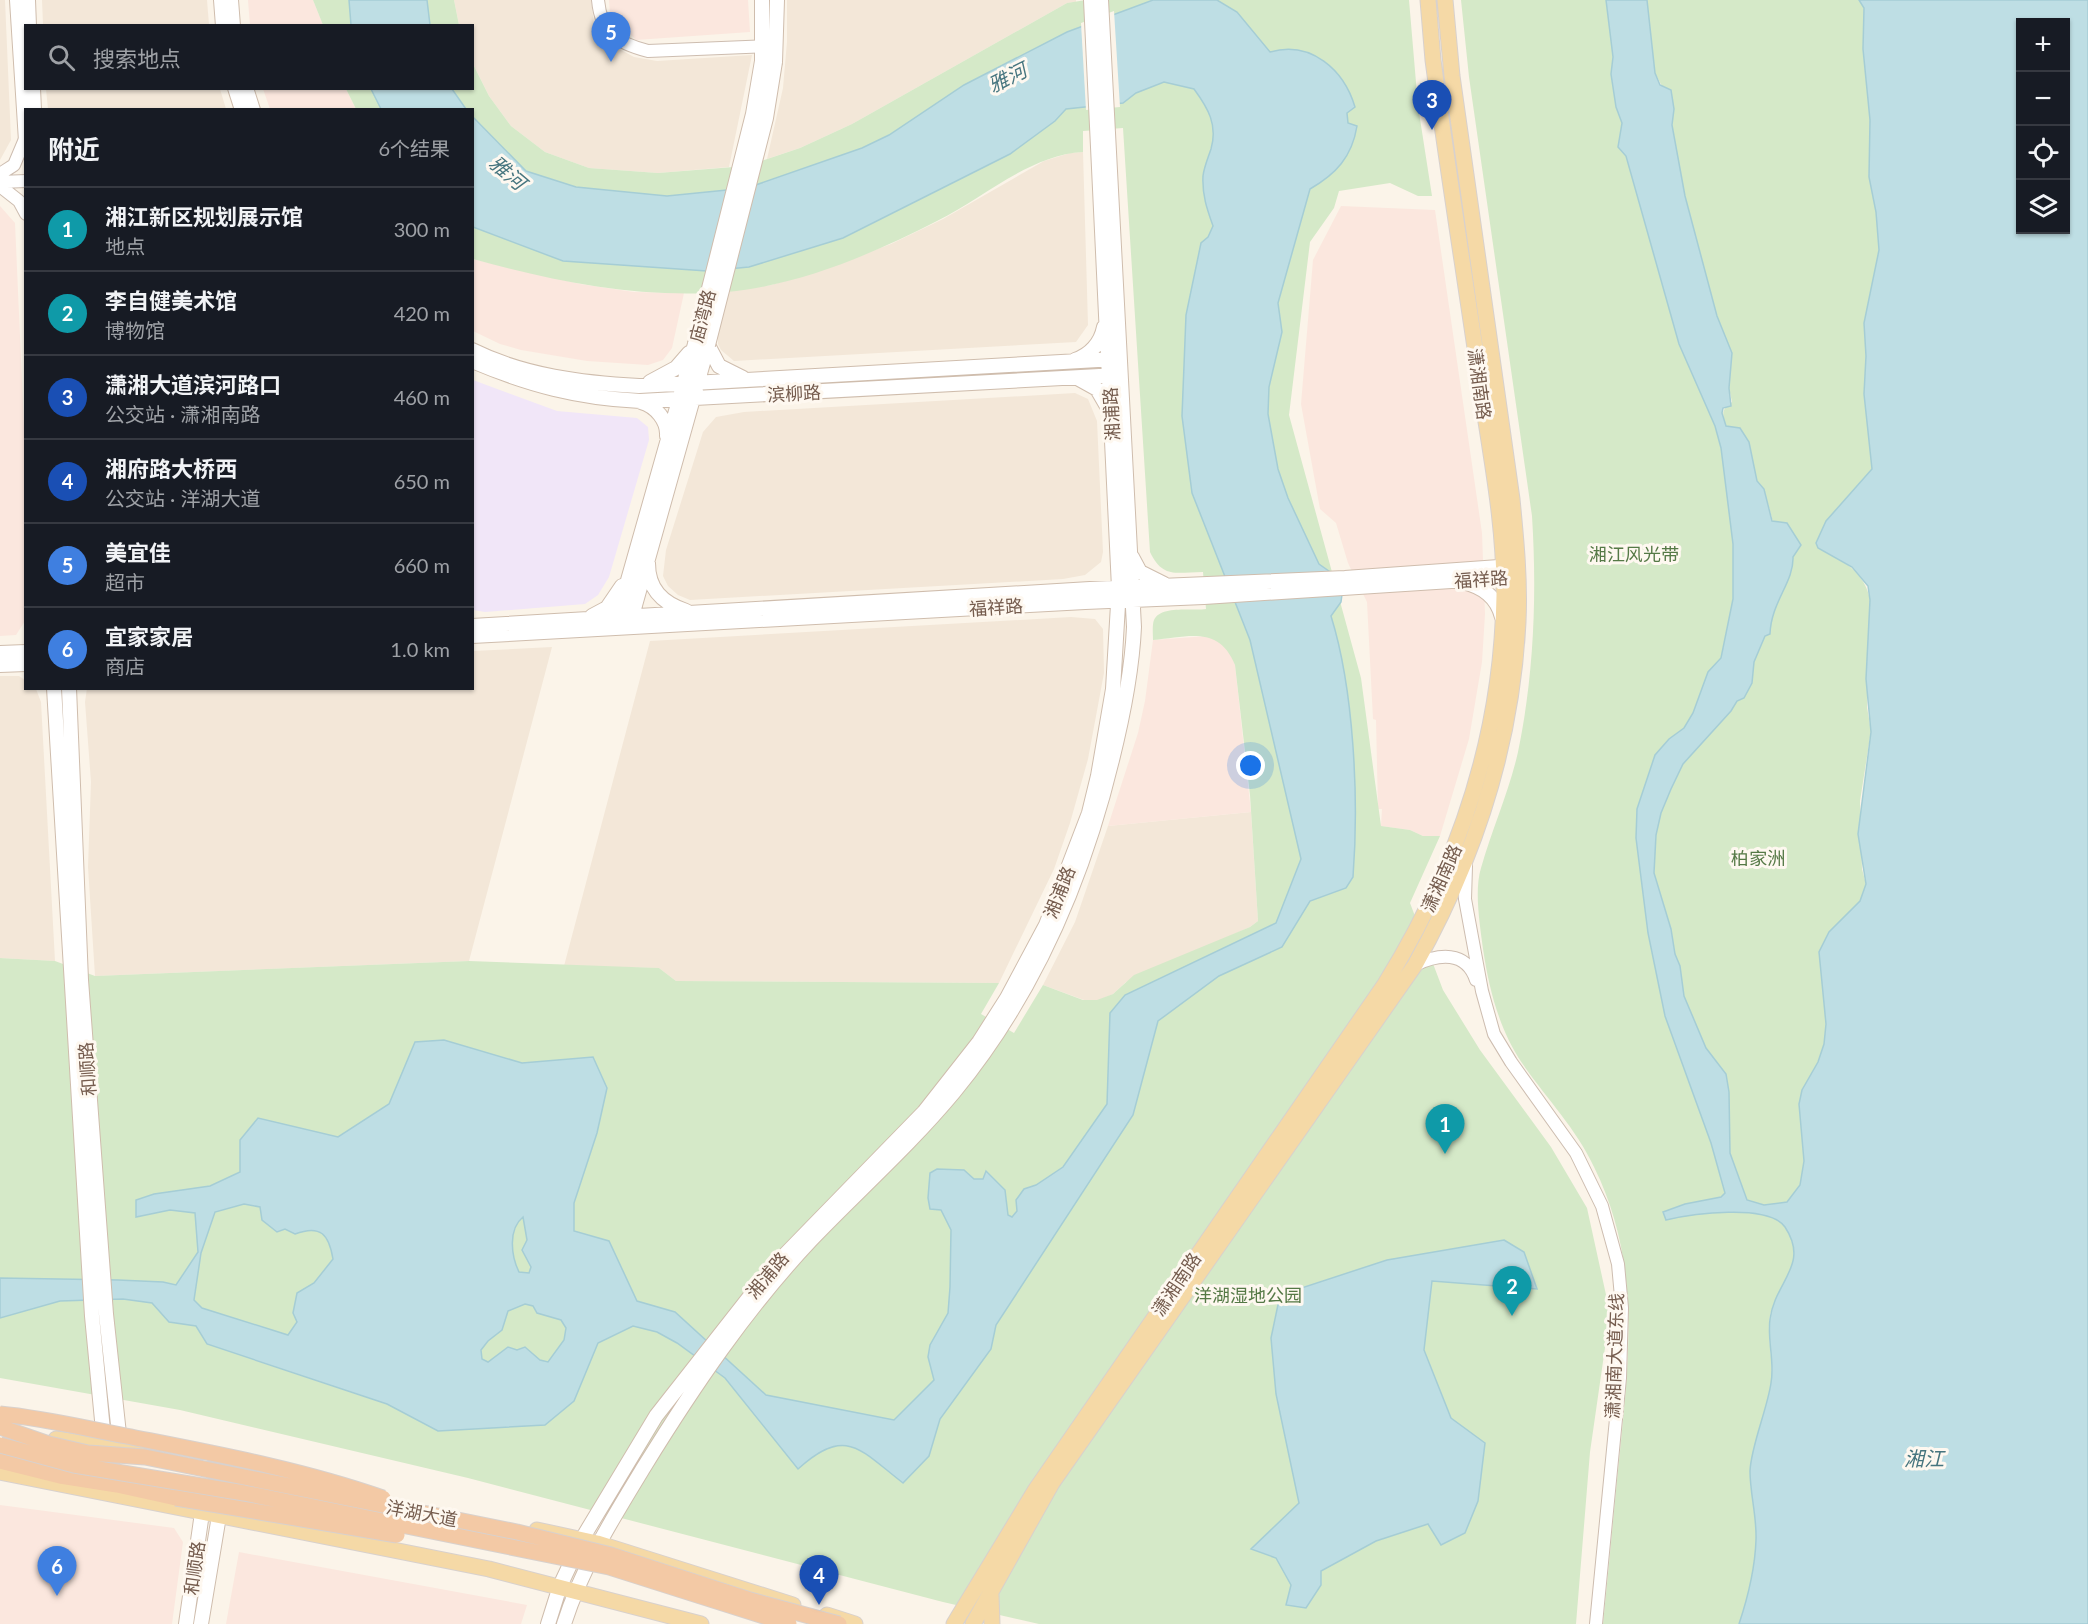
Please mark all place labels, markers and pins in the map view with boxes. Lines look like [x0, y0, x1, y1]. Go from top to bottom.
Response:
pin: 5 [592, 13, 630, 62]
pin: 3 [1412, 80, 1452, 130]
pin: 1 [1426, 1104, 1464, 1154]
pin: 2 [1492, 1266, 1532, 1316]
pin: 6 [38, 1546, 76, 1596]
pin: 4 [800, 1556, 838, 1605]

